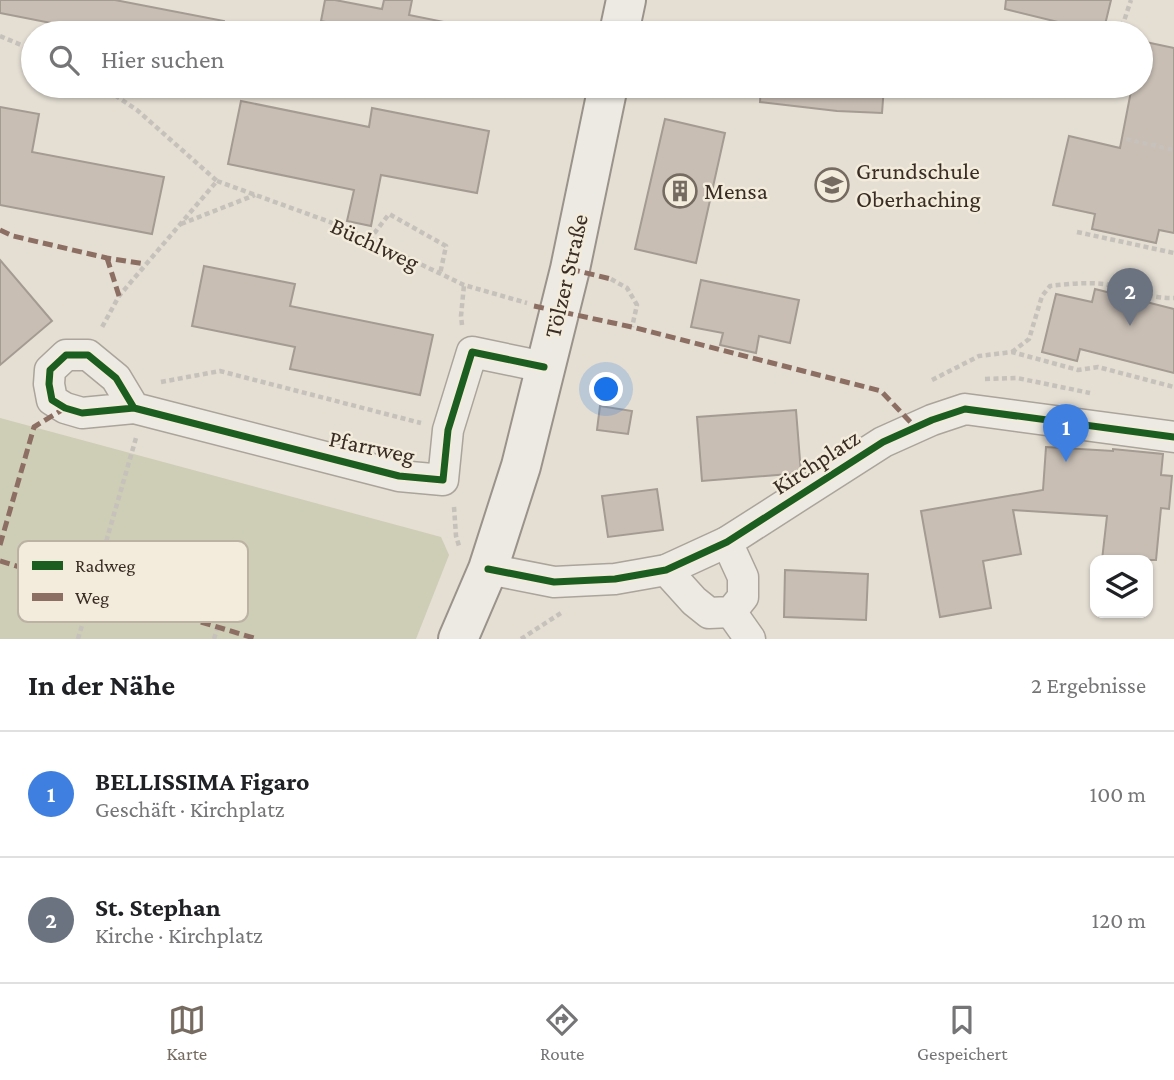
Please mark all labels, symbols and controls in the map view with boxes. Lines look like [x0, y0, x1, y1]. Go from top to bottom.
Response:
search box [21, 21, 1153, 98]
icon: search [45, 41, 83, 79]
text: Hier suchen [101, 45, 224, 74]
place label: Grundschule Oberhaching [856, 157, 981, 212]
school or university icon: Grundschule Oberhaching [813, 166, 851, 204]
building icon: Mensa [661, 172, 699, 210]
place label: Mensa [704, 177, 768, 204]
street label: Büchlweg [327, 211, 424, 276]
street label: Tölzer Straße [538, 211, 593, 340]
pin: 2 [1107, 268, 1153, 326]
your location [589, 372, 623, 406]
pin: 1 [1043, 404, 1089, 462]
street label: Kirchplatz [767, 423, 865, 500]
street label: Pfarrweg [327, 424, 418, 469]
legend [18, 541, 248, 622]
text: Radweg [75, 555, 136, 576]
map controls [1090, 555, 1153, 618]
button: layers [1090, 555, 1153, 618]
text: Weg [75, 587, 109, 608]
text: In der Nähe [28, 668, 175, 701]
text: 2 Ergebnisse [1031, 672, 1146, 698]
text: BELLISSIMA Figaro [95, 767, 310, 796]
text: 1 [47, 781, 55, 807]
text: 100 m [1090, 781, 1146, 807]
text: Geschäft · Kirchplatz [95, 796, 284, 822]
text: St. Stephan [95, 893, 221, 922]
text: 2 [45, 907, 57, 933]
text: 120 m [1092, 907, 1146, 933]
text: Kirche · Kirchplatz [95, 922, 263, 948]
tab: Karte [166, 1001, 207, 1064]
tab: Route [540, 1001, 584, 1064]
tab: Gespeichert [917, 1001, 1008, 1064]

